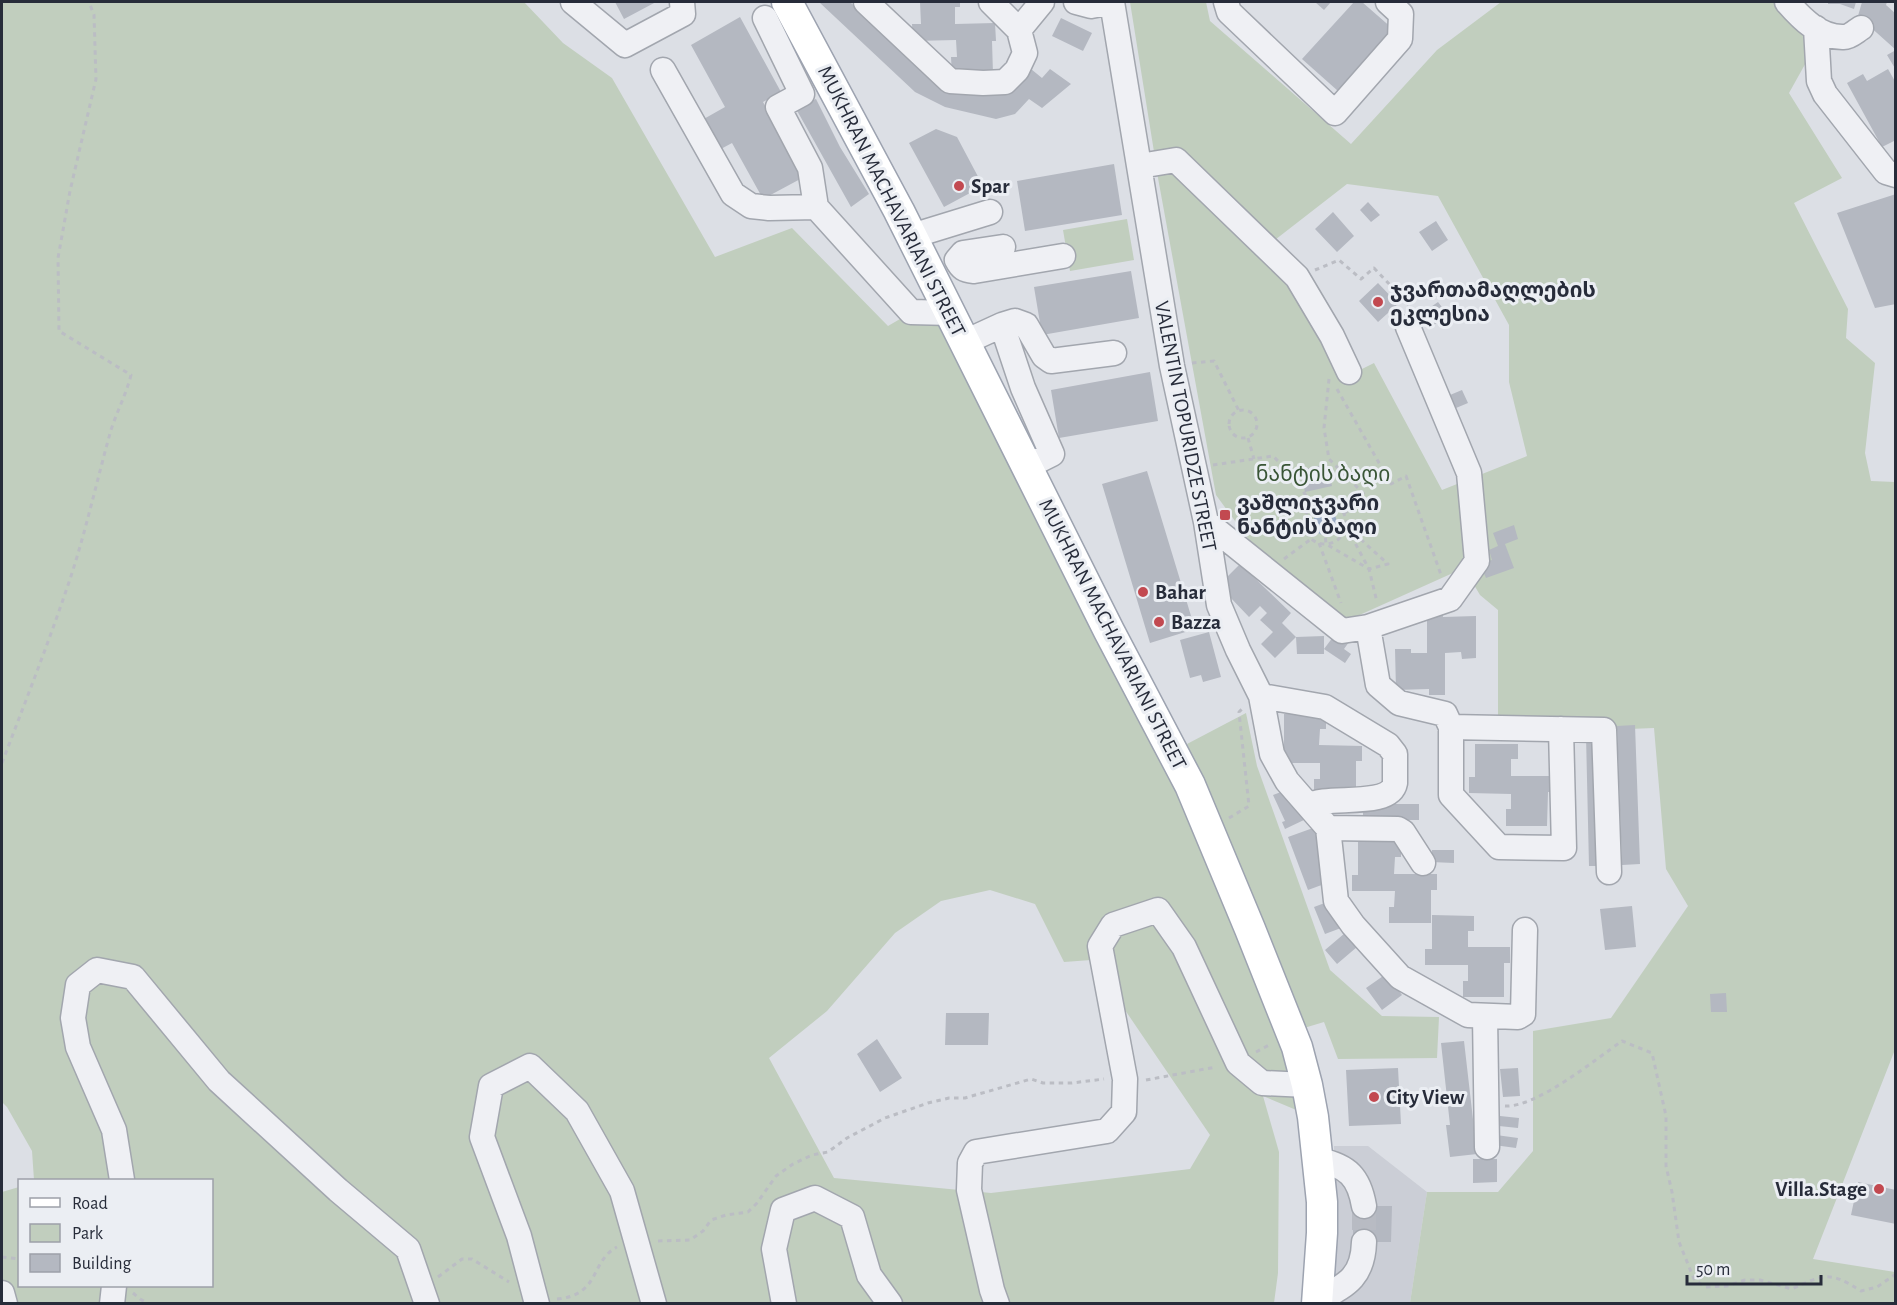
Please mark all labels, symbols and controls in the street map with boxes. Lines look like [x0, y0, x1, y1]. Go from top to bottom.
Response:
street label: MUKHRAN MACHAVARIANI STREET [814, 62, 969, 340]
place label: Spar [971, 176, 1010, 197]
marker: Spar [952, 179, 966, 193]
place label: ჯვართამაღლების ეკლესია [1390, 280, 1596, 327]
marker: ჯვართამაღლების ეკლესია [1371, 295, 1385, 309]
street label: VALENTIN TOPURIDZE STREET [1151, 299, 1220, 553]
park label: ნანტის ბაღი [1256, 464, 1390, 487]
place label: ვაშლიჯვარი ნანტის ბაღი [1237, 493, 1379, 540]
street label: MUKHRAN MACHAVARIANI STREET [1035, 495, 1190, 773]
marker: ვაშლიჯვარი ნანტის ბაღი [1218, 508, 1232, 522]
place label: Bahar [1155, 582, 1206, 603]
marker: Bahar [1136, 585, 1150, 599]
place label: Bazza [1171, 612, 1221, 633]
marker: Bazza [1152, 615, 1166, 629]
place label: City View [1386, 1087, 1465, 1108]
marker: City View [1367, 1090, 1381, 1104]
legend [18, 1179, 213, 1287]
place label: Villa.Stage [1775, 1179, 1867, 1200]
marker: Villa.Stage [1872, 1182, 1886, 1196]
text: Road [72, 1195, 108, 1213]
text: Park [72, 1225, 104, 1243]
scale bar [1687, 1248, 1820, 1286]
text: Building [72, 1255, 132, 1273]
text: 50 m [1696, 1261, 1730, 1279]

